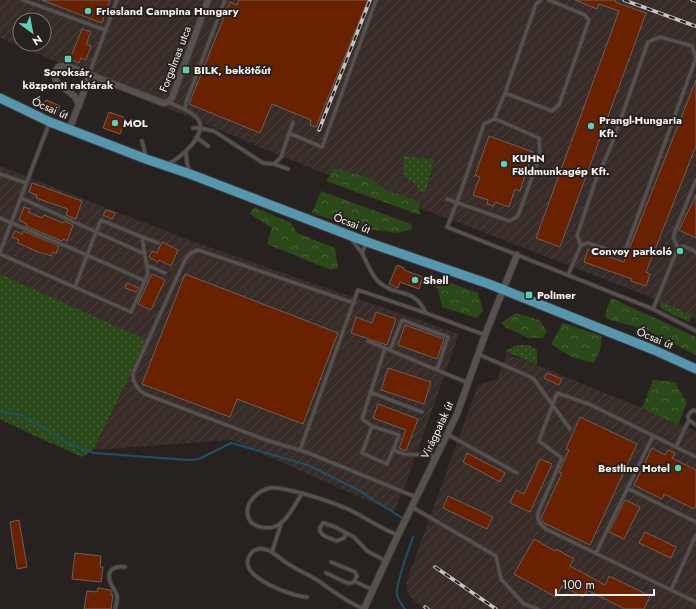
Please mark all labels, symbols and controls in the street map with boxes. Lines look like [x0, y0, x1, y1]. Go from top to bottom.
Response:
place label: Friesland Campina Hungary [96, 3, 239, 19]
marker: Friesland Campina Hungary [83, 6, 93, 16]
north arrow [12, 12, 52, 52]
street label: Forgalmas utca [155, 24, 195, 94]
text: N [29, 31, 45, 50]
marker: Soroksár, központi raktárak [63, 54, 73, 64]
place label: BILK, bekötőút [194, 62, 271, 78]
place label: Soroksár, központi raktárak [23, 64, 114, 93]
marker: BILK, bekötőút [181, 65, 191, 75]
street label: Ócsai út [29, 93, 71, 123]
place label: Prangl-Hungaria Kft. [599, 112, 682, 141]
place label: MOL [123, 115, 148, 131]
marker: MOL [110, 118, 120, 128]
marker: Prangl-Hungaria Kft. [586, 121, 596, 131]
place label: KUHN Földmunkagép Kft. [512, 150, 610, 179]
marker: KUHN Földmunkagép Kft. [499, 159, 509, 169]
street label: Ócsai út [331, 209, 373, 237]
place label: Convoy parkoló [591, 243, 673, 259]
marker: Convoy parkoló [675, 246, 685, 256]
place label: Shell [423, 272, 448, 288]
marker: Shell [410, 275, 420, 285]
place label: Polimer [537, 287, 576, 303]
marker: Polimer [524, 290, 534, 300]
street label: Ócsai út [634, 323, 676, 353]
street label: Virágpatak út [417, 398, 457, 461]
place label: Bestline Hotel [598, 460, 670, 476]
marker: Bestline Hotel [673, 463, 683, 473]
scale bar [556, 571, 654, 597]
text: 100 m [562, 576, 595, 594]

